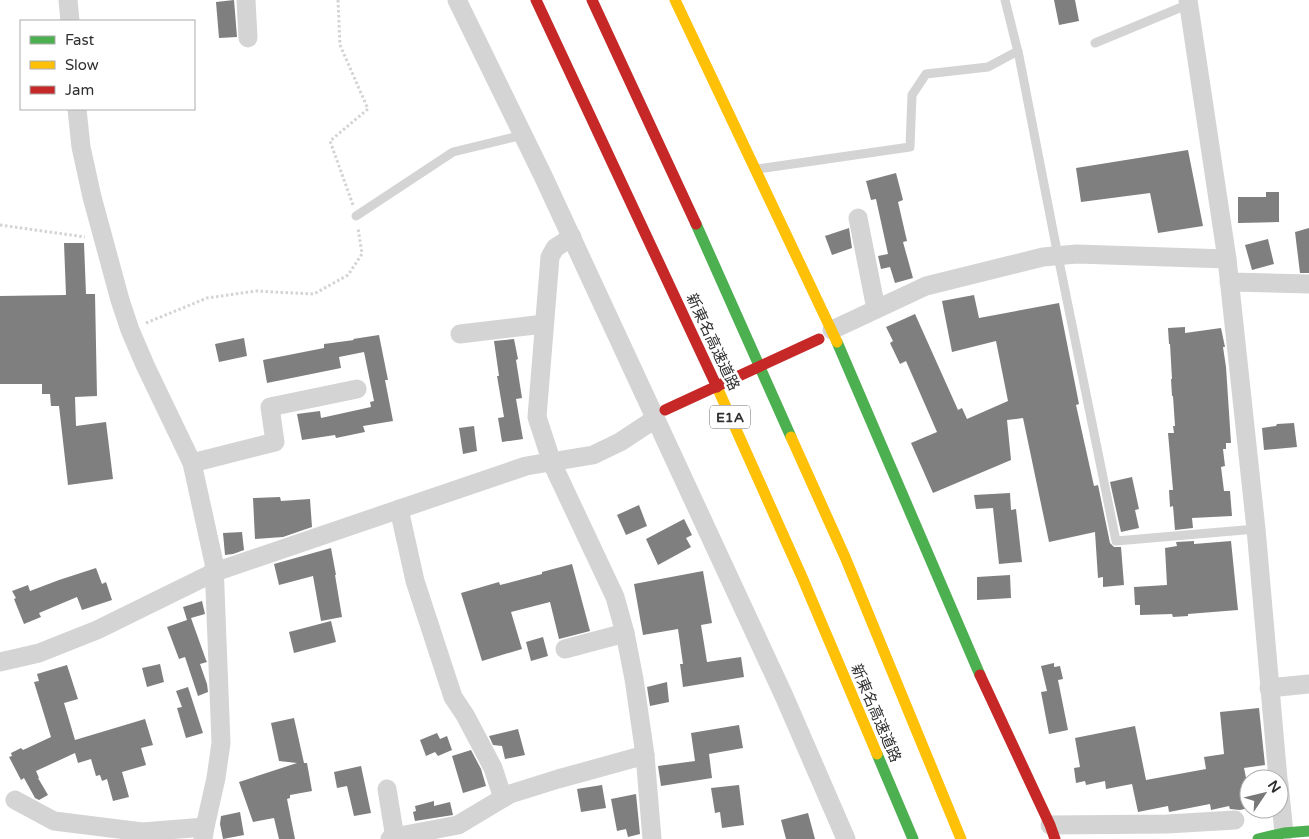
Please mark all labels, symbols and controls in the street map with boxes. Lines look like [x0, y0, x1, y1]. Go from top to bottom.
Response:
legend [20, 20, 195, 110]
text: Fast [65, 31, 95, 49]
text: Slow [65, 56, 99, 74]
text: Jam [65, 81, 94, 99]
street label: 新東名高速道路 [683, 291, 743, 393]
road number: E1A [710, 406, 750, 428]
street label: 新東名高速道路 [847, 661, 905, 765]
north arrow [1239, 769, 1289, 819]
text: N [1264, 777, 1284, 796]

